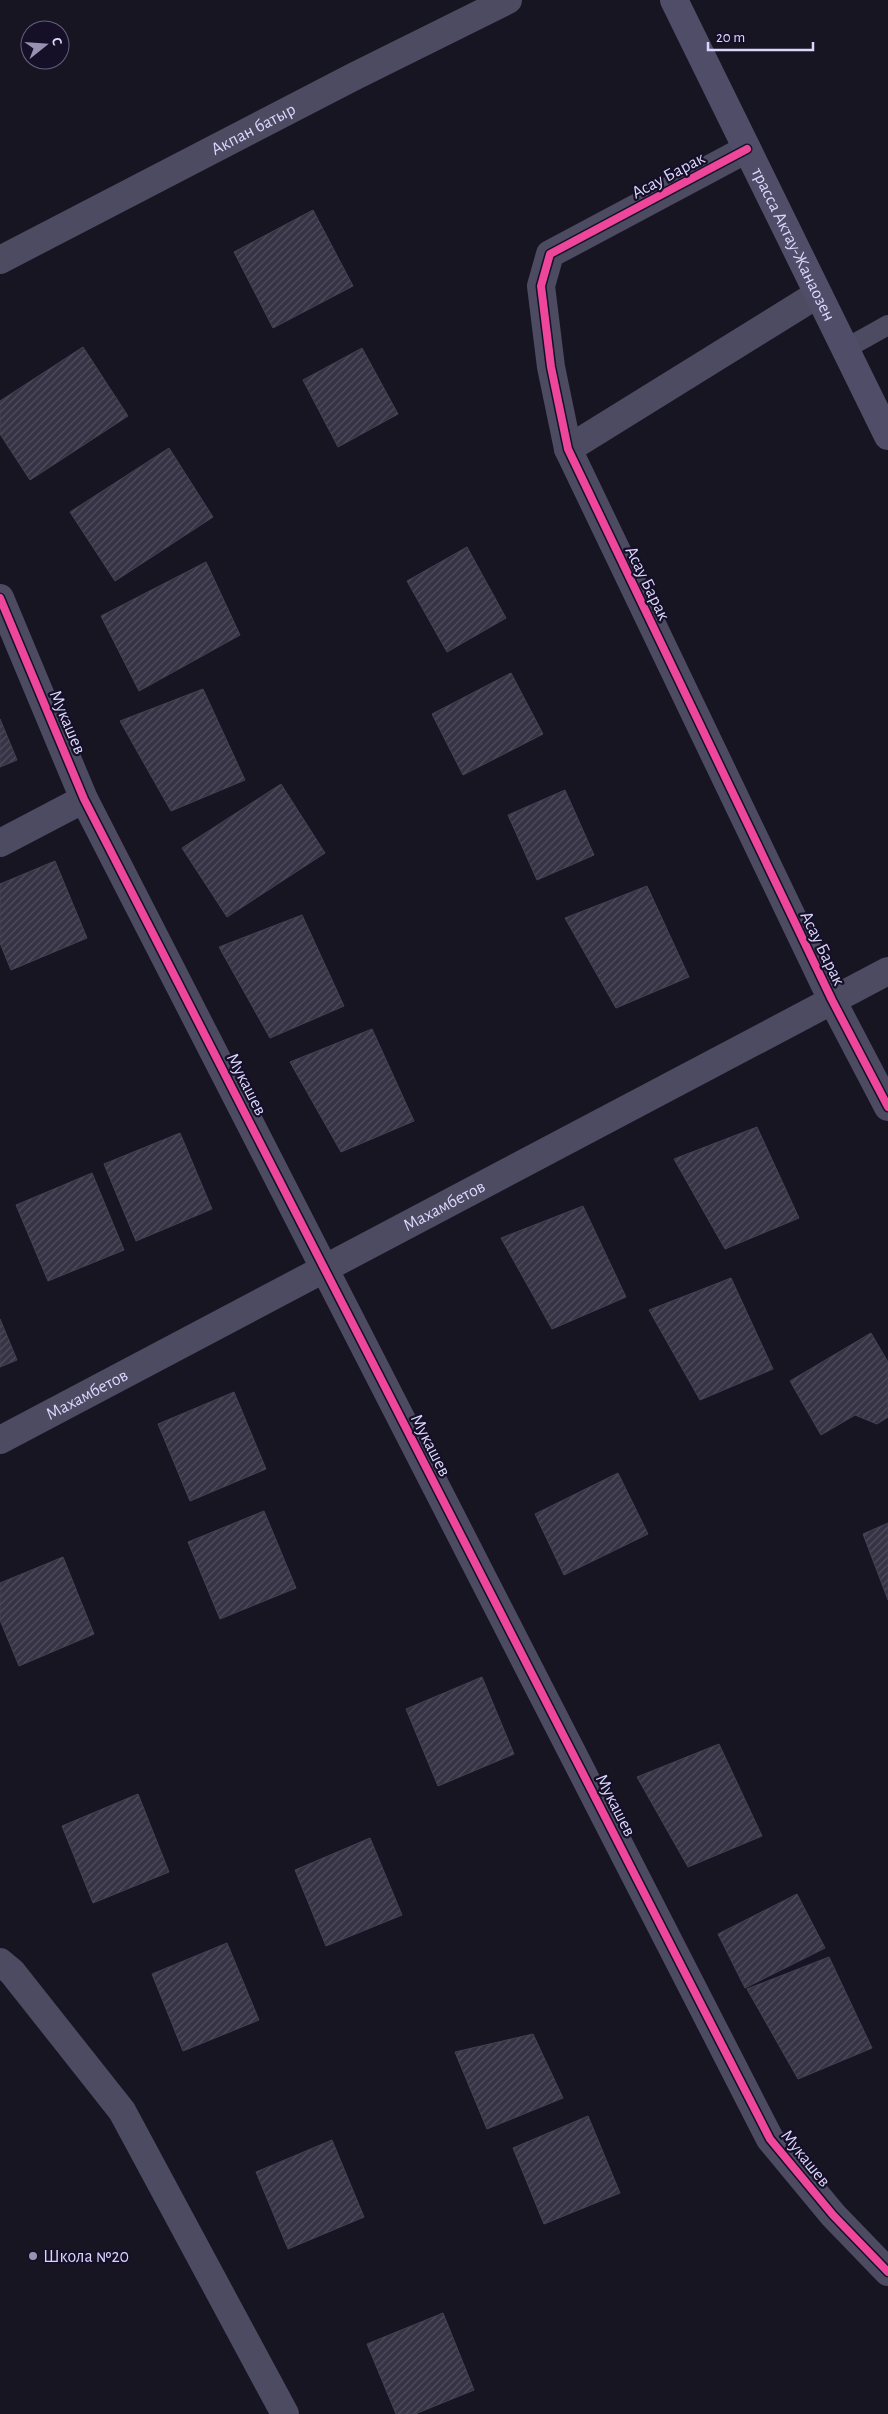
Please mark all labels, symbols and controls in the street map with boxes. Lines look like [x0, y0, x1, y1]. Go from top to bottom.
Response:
north arrow [20, 20, 70, 70]
scale bar [708, 20, 813, 52]
text: 20 m [716, 30, 745, 45]
text: С [49, 36, 64, 47]
street label: Акпан батыр [208, 100, 299, 159]
street label: Асау Барак [629, 149, 709, 203]
street label: трасса Актау-Жанаозен [747, 164, 838, 324]
street label: Асау Барак [621, 544, 673, 624]
street label: Мукашев [46, 688, 89, 757]
street label: Асау Барак [796, 909, 848, 989]
street label: Мукашев [223, 1050, 269, 1119]
street label: Махамбетов [400, 1178, 488, 1235]
street label: Махамбетов [43, 1366, 131, 1424]
street label: Мукашев [407, 1411, 453, 1480]
street label: Мукашев [592, 1771, 638, 1840]
street label: Мукашев [777, 2127, 833, 2190]
place label: Школа №20 [43, 2248, 129, 2266]
marker: Школа №20 [27, 2250, 39, 2262]

